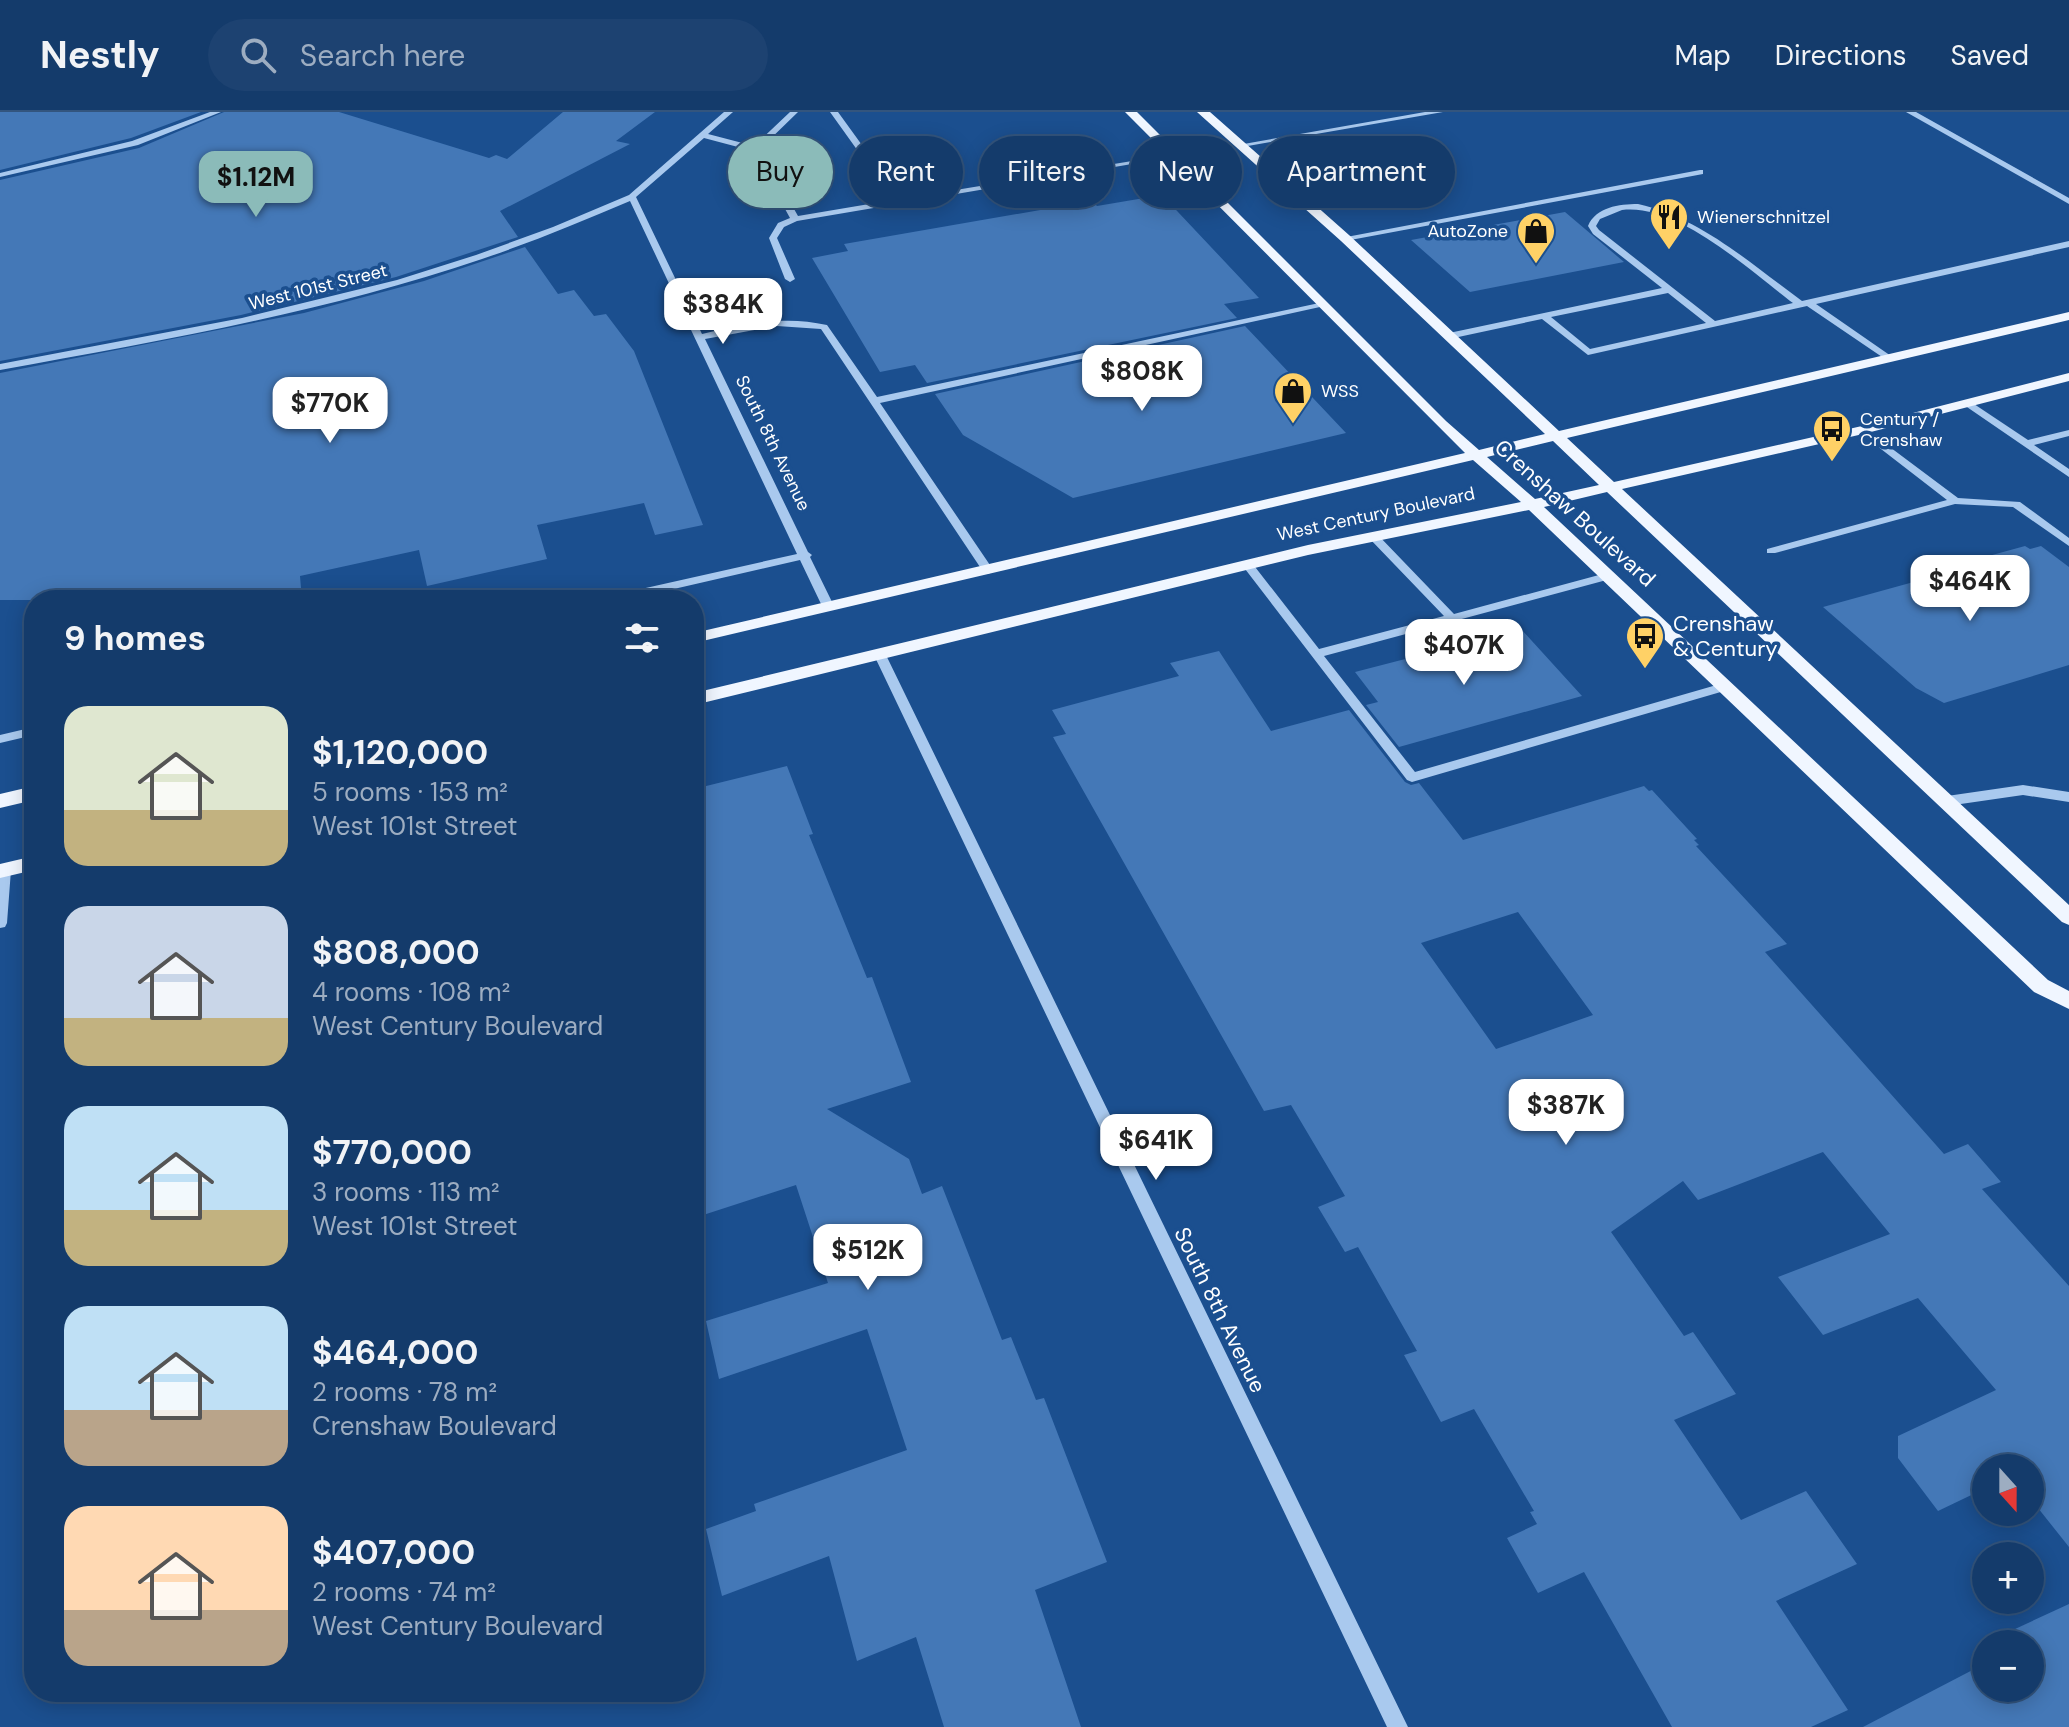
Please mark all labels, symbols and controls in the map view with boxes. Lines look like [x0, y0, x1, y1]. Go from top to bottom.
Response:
search box [208, 19, 768, 91]
text: Nestly [40, 30, 160, 80]
icon: search [236, 33, 280, 77]
text: Search here [300, 36, 465, 75]
text: Map [1674, 37, 1731, 74]
text: Directions [1775, 37, 1907, 74]
text: Saved [1951, 37, 2029, 74]
chip: Buy [728, 136, 833, 208]
chip: Rent [849, 136, 963, 208]
chip: Filters [979, 136, 1114, 208]
chip: New [1130, 136, 1242, 208]
chip: Apartment [1258, 136, 1455, 208]
pin: $1.12M [191, 151, 321, 219]
text: $1.12M [217, 160, 295, 194]
restaurant icon: Wienerschnitzel [1648, 196, 1690, 251]
place label: Wienerschnitzel [1697, 205, 1830, 229]
shop icon: AutoZone [1515, 210, 1557, 265]
place label: AutoZone [1427, 219, 1508, 243]
street label: West 101st Street [246, 258, 390, 316]
pin: $384K [667, 278, 779, 346]
text: $384K [682, 287, 764, 321]
pin: $808K [1086, 345, 1198, 413]
text: $808K [1100, 354, 1184, 388]
shop icon: WSS [1272, 370, 1314, 425]
street label: South 8th Avenue [730, 371, 816, 515]
pin: $770K [274, 377, 386, 445]
place label: WSS [1321, 379, 1359, 403]
text: $770K [291, 386, 369, 420]
place label: Century / Crenshaw [1860, 407, 1943, 452]
bus stop icon: Century / Crenshaw [1811, 408, 1853, 463]
street label: Crenshaw Boulevard [1488, 433, 1662, 593]
street label: West Century Boulevard [1275, 481, 1477, 547]
pin: $464K [1914, 555, 2026, 623]
text: $464K [1929, 564, 2011, 598]
place label: Crenshaw & Century [1673, 609, 1778, 663]
bus stop icon: Crenshaw & Century [1624, 615, 1666, 670]
text: 9 homes [64, 616, 206, 661]
icon: filters [620, 616, 664, 660]
pin: $407K [1408, 619, 1520, 687]
text: $407K [1423, 628, 1505, 662]
text: $1,120,000 [312, 730, 488, 775]
icon: home [128, 738, 224, 834]
text: 5 rooms · 153 m² [312, 775, 508, 809]
text: West 101st Street [312, 809, 517, 843]
text: $808,000 [312, 930, 480, 975]
icon: home [128, 938, 224, 1034]
text: 4 rooms · 108 m² [312, 975, 510, 1009]
text: West Century Boulevard [312, 1009, 603, 1043]
pin: $387K [1510, 1079, 1622, 1147]
text: $387K [1527, 1088, 1605, 1122]
pin: $641K [1100, 1114, 1212, 1182]
text: $641K [1118, 1123, 1194, 1157]
text: $770,000 [312, 1130, 472, 1175]
icon: home [128, 1138, 224, 1234]
text: 3 rooms · 113 m² [312, 1175, 500, 1209]
text: West 101st Street [312, 1209, 517, 1243]
street label: South 8th Avenue [1167, 1222, 1273, 1398]
pin: $512K [812, 1224, 924, 1292]
text: $512K [831, 1233, 905, 1267]
text: $464,000 [312, 1330, 478, 1375]
icon: home [128, 1338, 224, 1434]
text: 2 rooms · 78 m² [312, 1375, 497, 1409]
text: Crenshaw Boulevard [312, 1409, 557, 1443]
north arrow [1972, 1454, 2044, 1526]
map controls [1972, 1454, 2044, 1702]
text: $407,000 [312, 1530, 475, 1575]
icon: home [128, 1538, 224, 1634]
button: + [1972, 1542, 2044, 1614]
text: 2 rooms · 74 m² [312, 1575, 496, 1609]
text: West Century Boulevard [312, 1609, 603, 1643]
button: − [1972, 1630, 2044, 1702]

